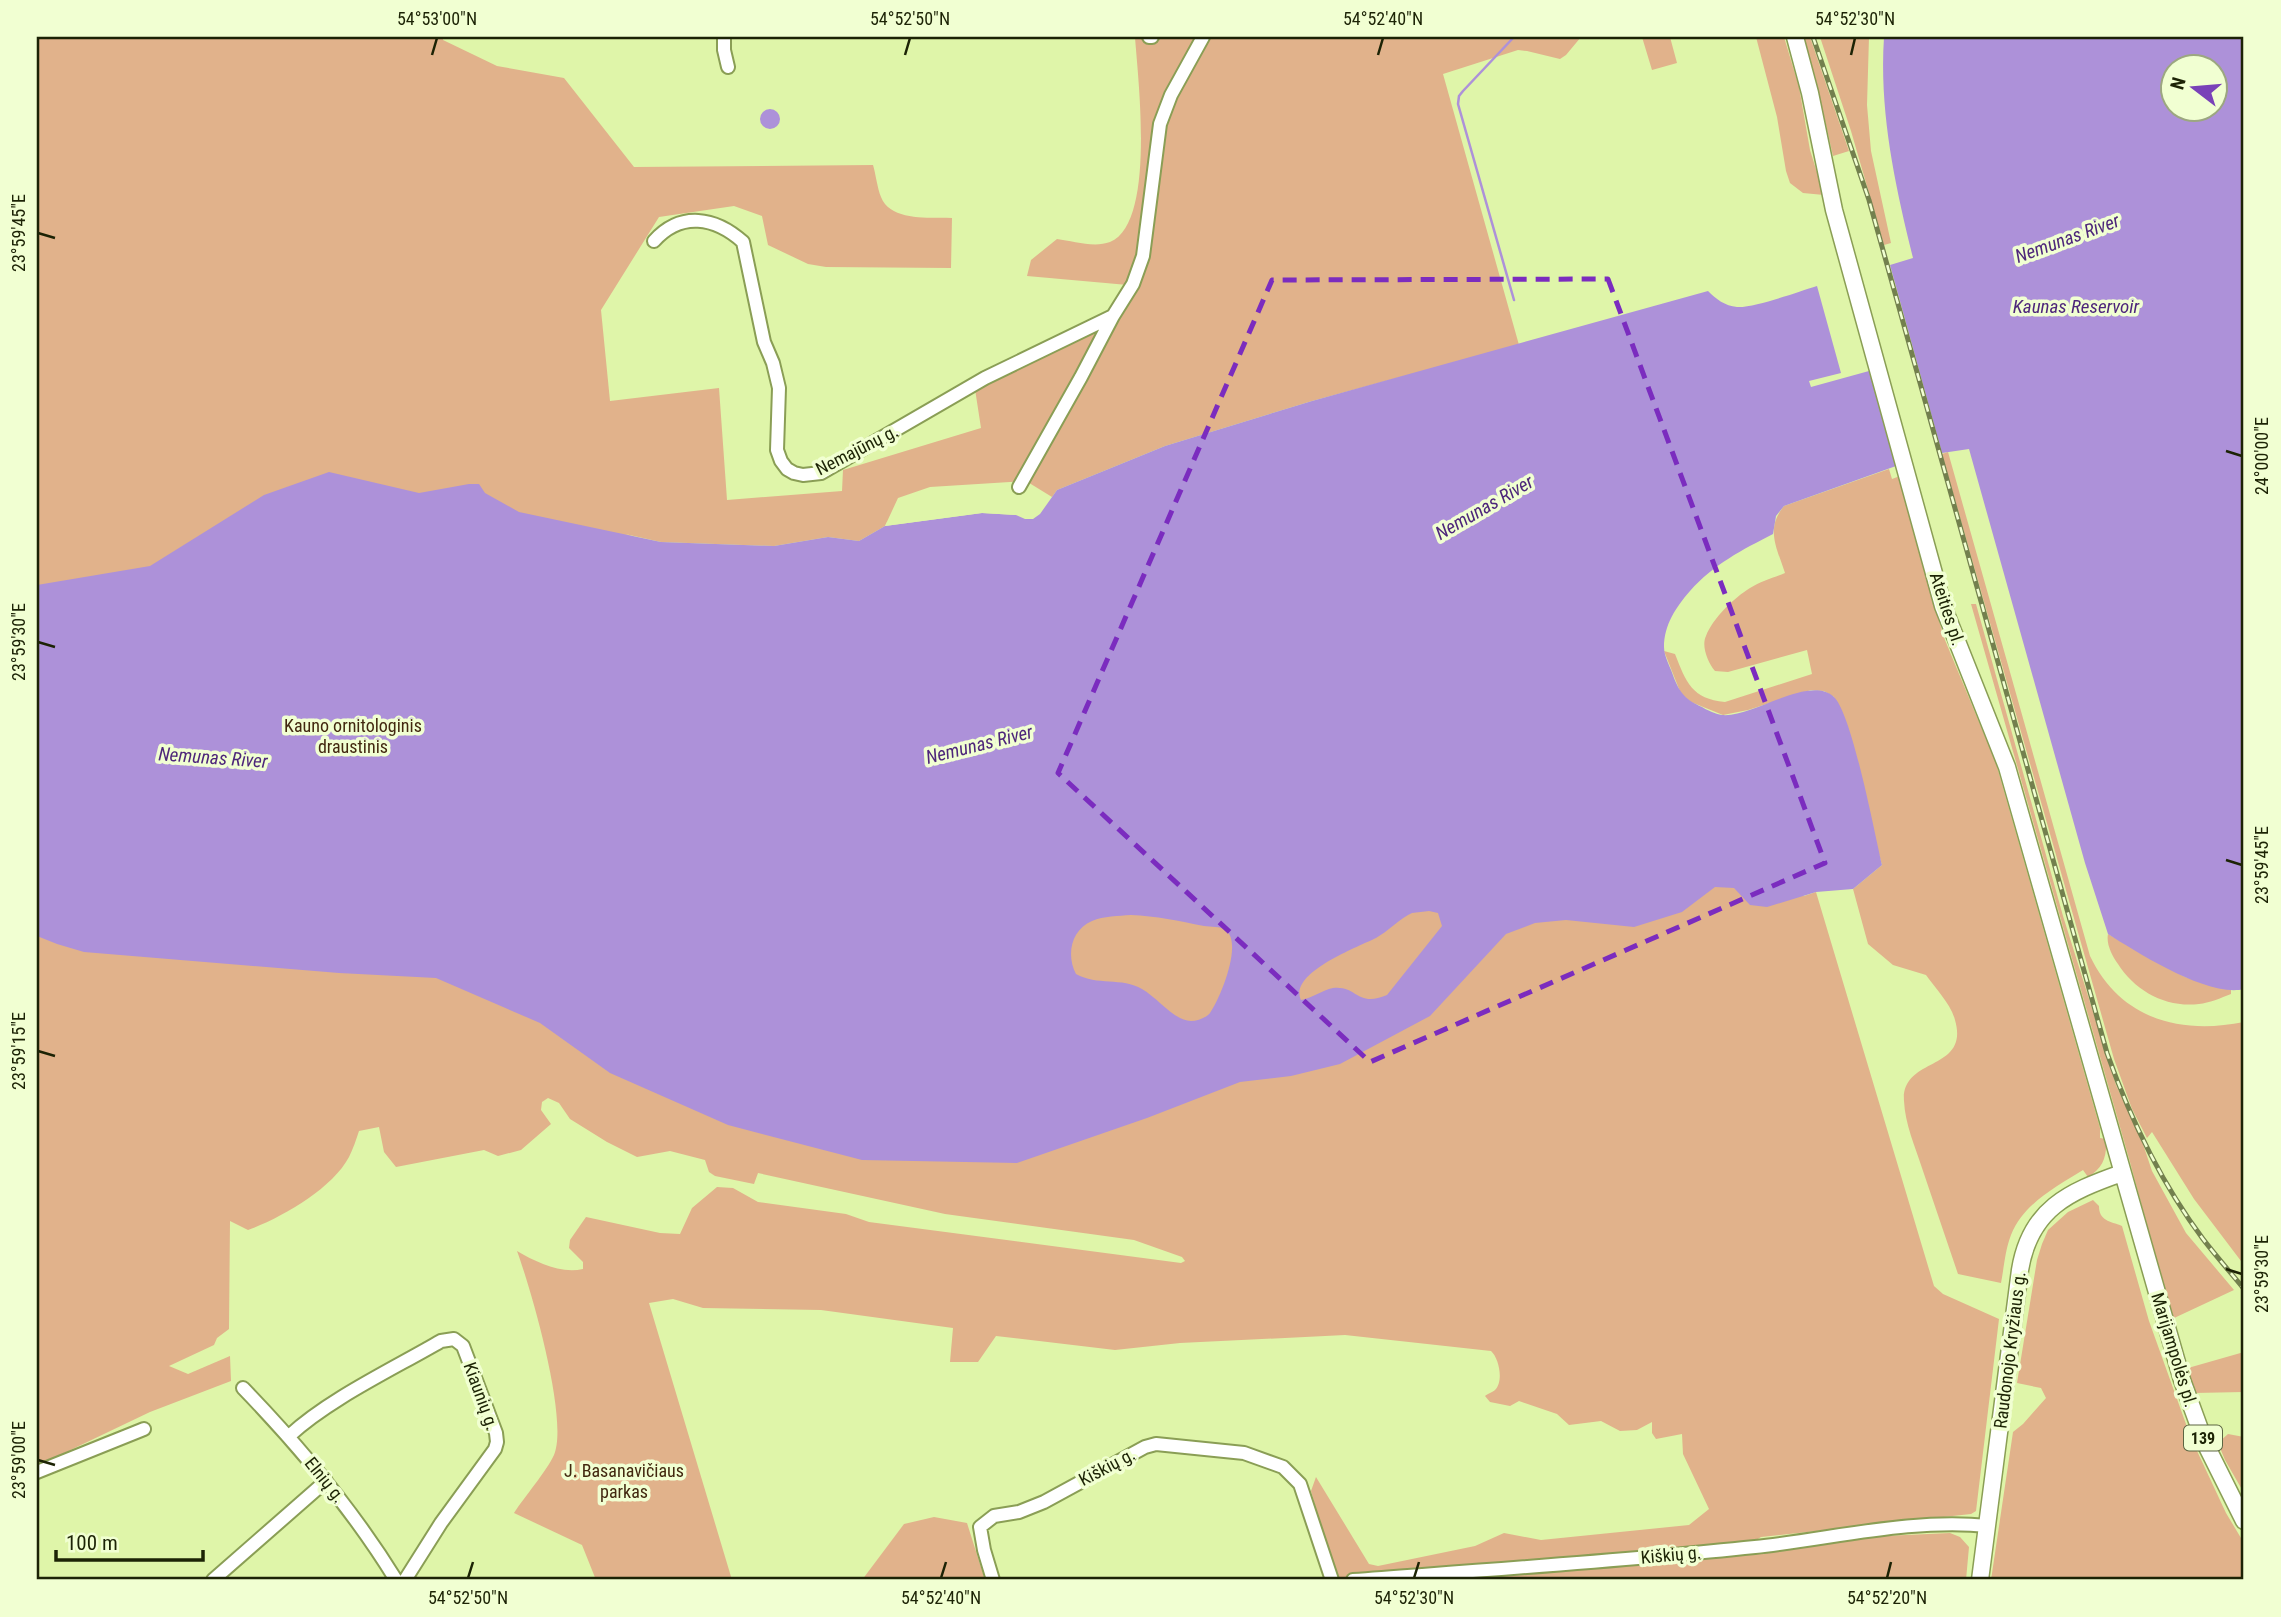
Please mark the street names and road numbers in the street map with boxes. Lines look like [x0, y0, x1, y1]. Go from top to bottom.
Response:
street label: Nemajūnų g. [812, 420, 901, 479]
street label: Ateities pl. [1926, 569, 1969, 648]
street label: Raudonojo Kryžiaus g. [1989, 1270, 2030, 1430]
street label: Marijampolės pl. [2147, 1290, 2202, 1410]
street label: Kiaunių g. [460, 1359, 503, 1433]
road number: 139 [2184, 1426, 2222, 1450]
street label: Kiškių g. [1075, 1443, 1139, 1490]
street label: Elnių g. [301, 1453, 350, 1507]
street label: Kiškių g. [1640, 1541, 1702, 1568]

